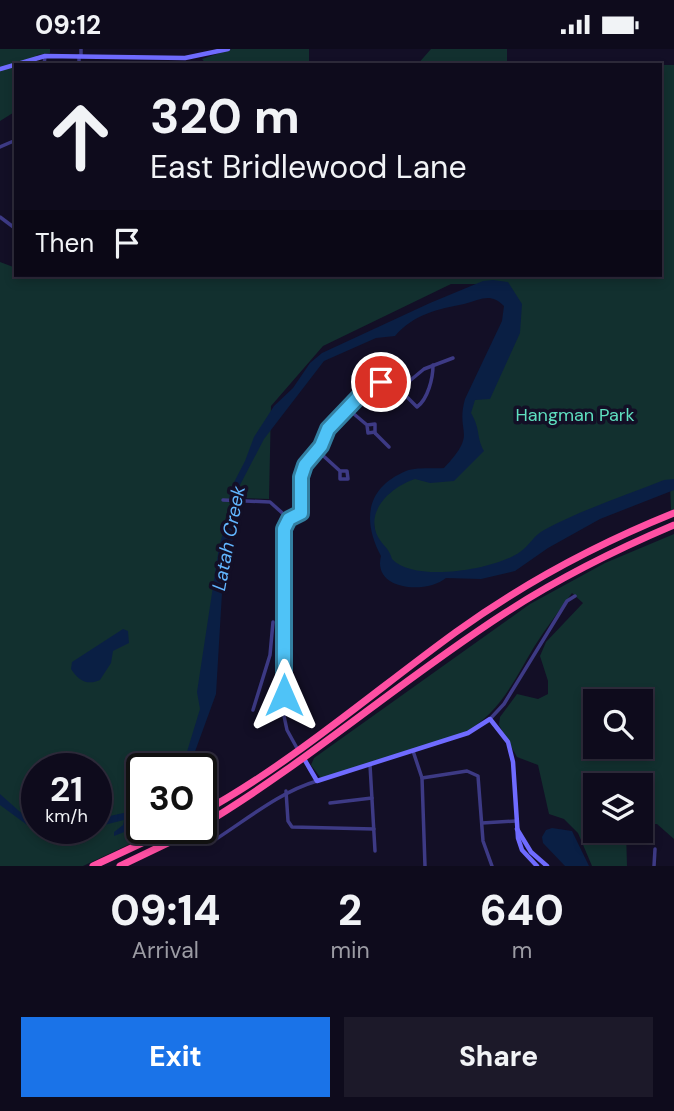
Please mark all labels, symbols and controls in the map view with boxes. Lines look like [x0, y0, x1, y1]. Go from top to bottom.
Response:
text: 09:12 [35, 8, 101, 42]
text: 320 m [150, 84, 300, 148]
icon: ahead [35, 91, 126, 182]
text: East Bridlewood Lane [150, 146, 467, 188]
icon: arrive [108, 224, 146, 262]
text: Then [35, 226, 94, 260]
pin [351, 352, 411, 412]
icon: arrive [362, 363, 400, 401]
park label: Hangman Park [516, 403, 634, 427]
water label: Latah Creek [206, 483, 251, 593]
position arrow [247, 658, 321, 732]
map controls [583, 689, 653, 843]
button: search [583, 689, 653, 759]
speed limit sign: 30 [126, 753, 217, 844]
text: 21 [50, 766, 83, 812]
button: layers [583, 773, 653, 843]
text: km/h [45, 804, 88, 828]
text: 09:14 [110, 883, 220, 938]
text: 2 [338, 883, 362, 938]
text: 640 [480, 883, 564, 938]
text: Arrival [132, 935, 199, 965]
text: min [331, 935, 370, 965]
text: m [512, 935, 532, 965]
button: Exit [21, 1017, 330, 1097]
button: Share [344, 1017, 653, 1097]

